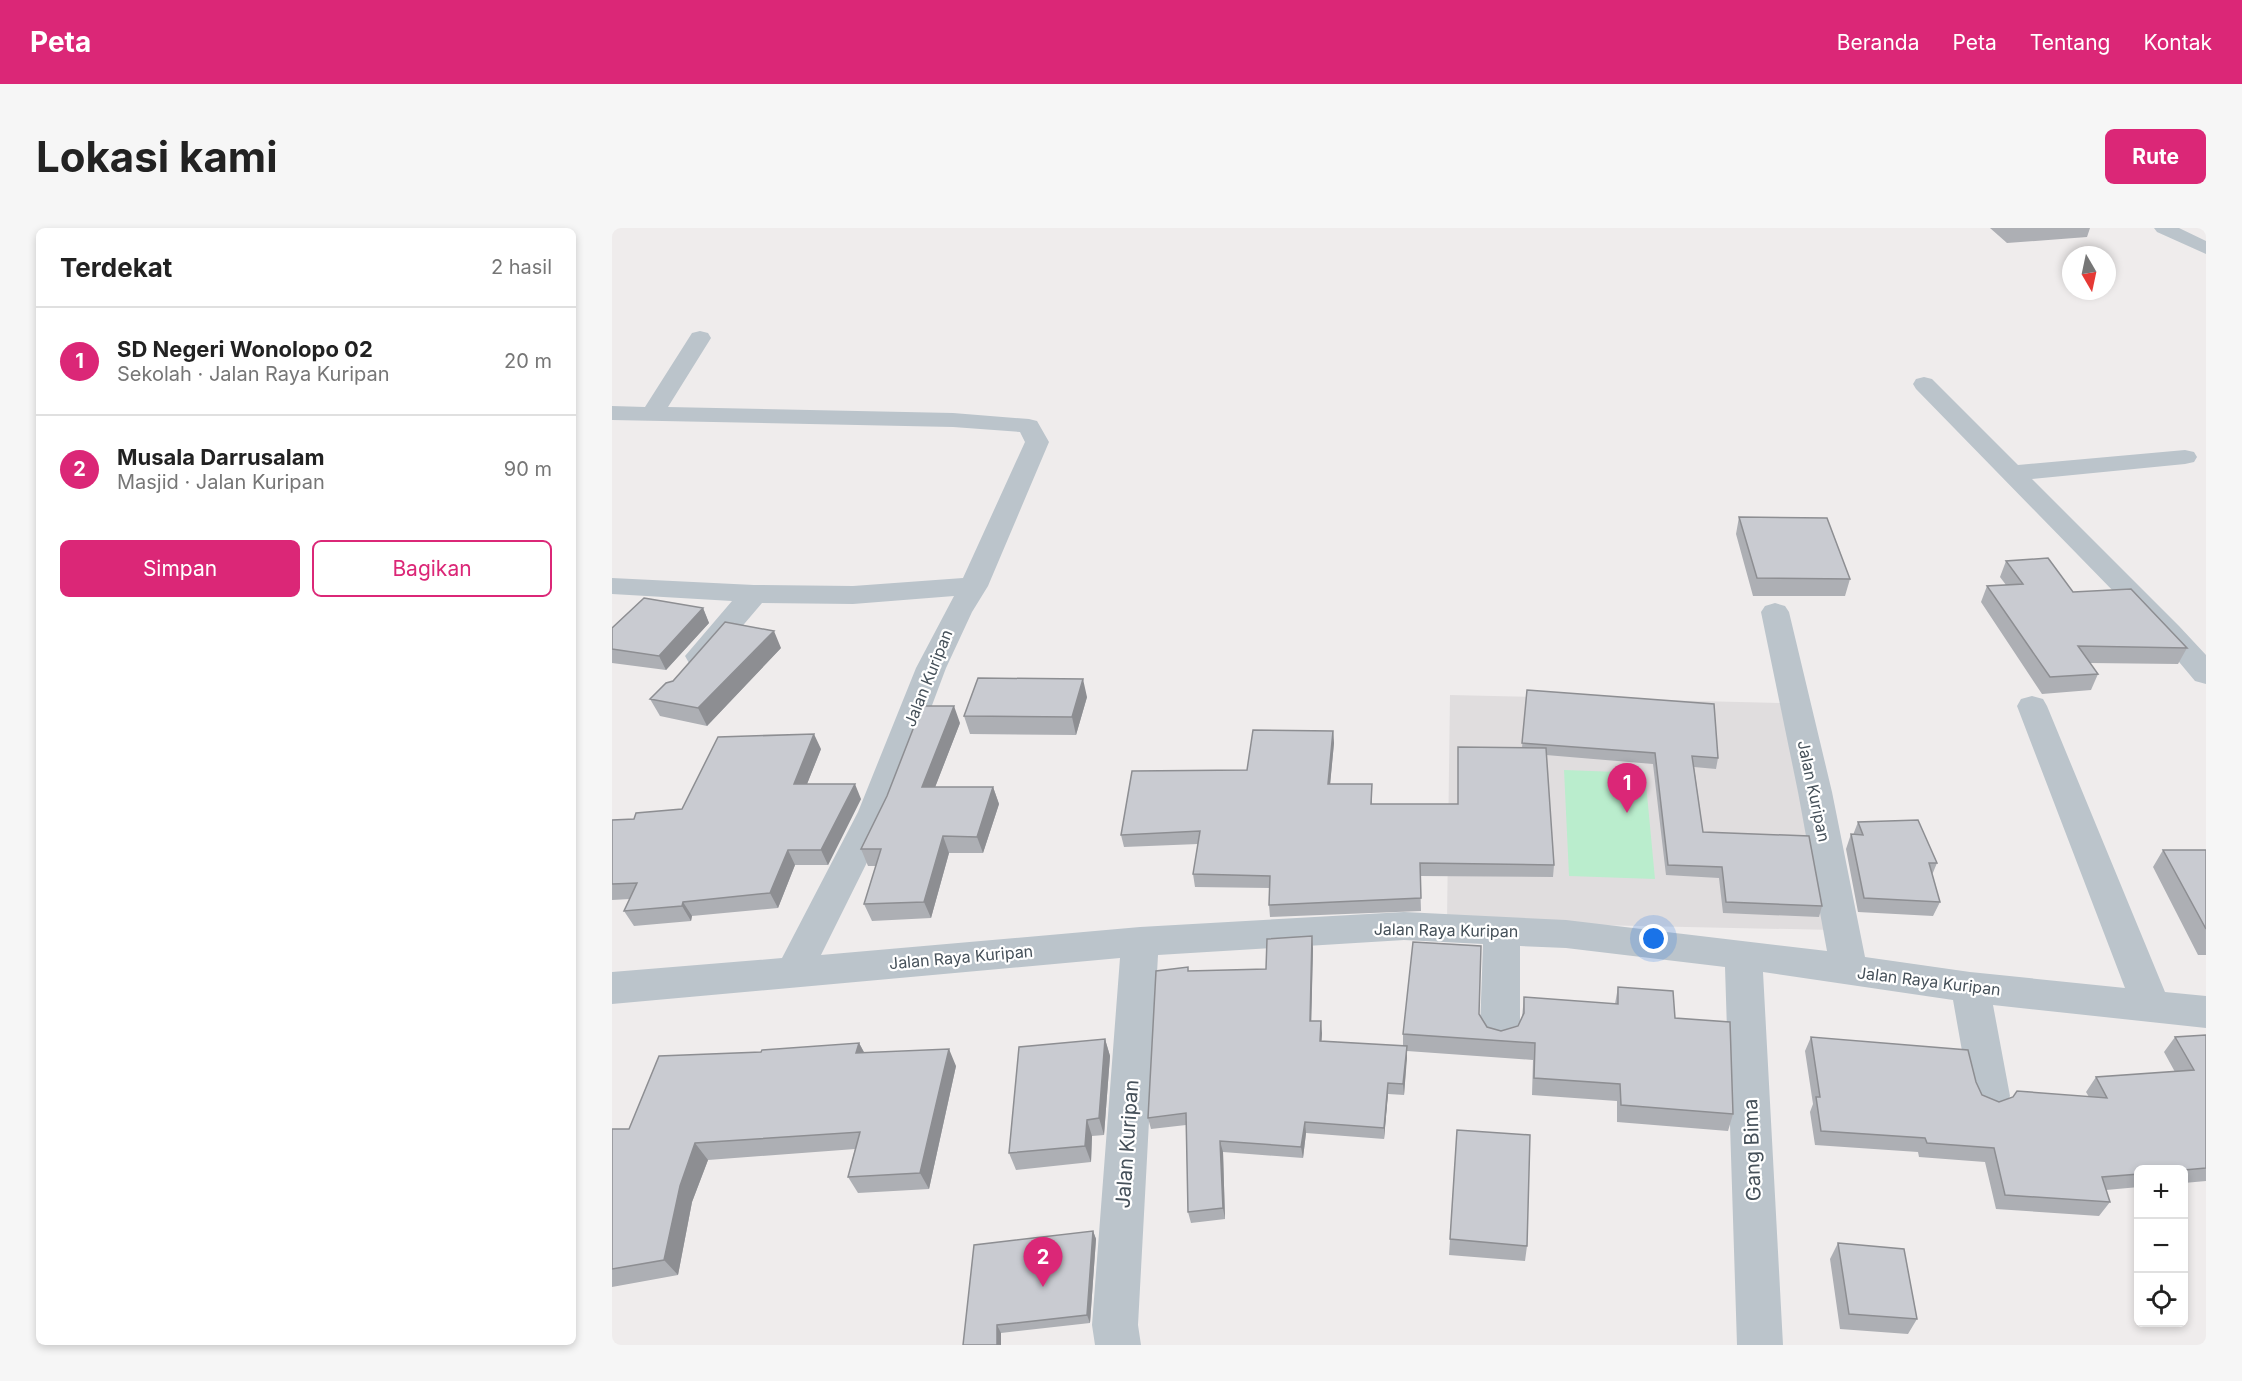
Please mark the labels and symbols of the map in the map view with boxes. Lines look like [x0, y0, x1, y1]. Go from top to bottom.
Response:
north arrow [2062, 246, 2116, 300]
street label: Jalan Kuripan [899, 626, 957, 730]
street label: Jalan Kuripan [1793, 738, 1835, 844]
pin: 1 [1608, 764, 1646, 813]
street label: Jalan Raya Kuripan [1374, 919, 1518, 941]
your location [1639, 924, 1668, 953]
street label: Jalan Raya Kuripan [888, 941, 1034, 973]
street label: Jalan Raya Kuripan [1856, 962, 2002, 1000]
street label: Jalan Kuripan [1111, 1079, 1143, 1209]
street label: Gang Bima [1738, 1098, 1766, 1202]
pin: 2 [1024, 1238, 1062, 1287]

